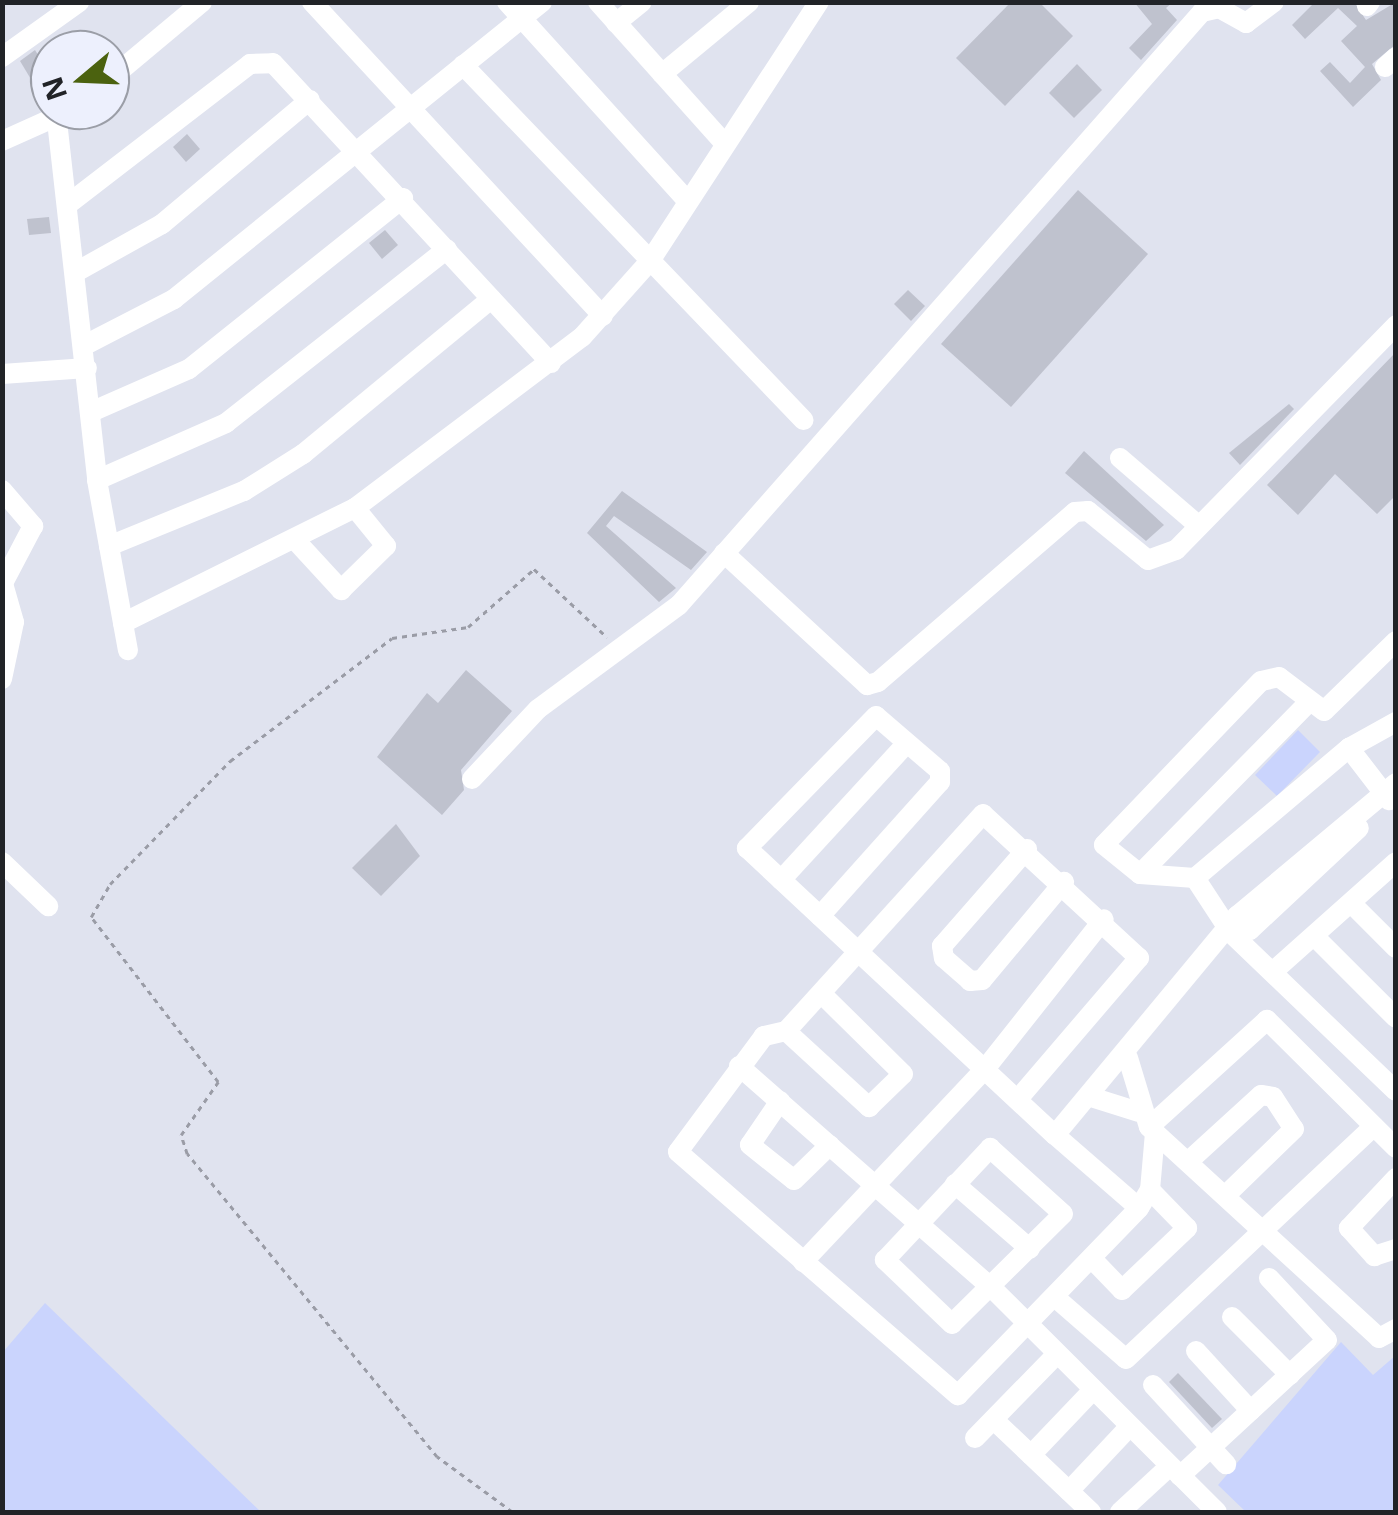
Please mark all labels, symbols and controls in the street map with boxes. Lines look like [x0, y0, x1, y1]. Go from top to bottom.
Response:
north arrow [30, 30, 130, 130]
text: N [32, 72, 75, 106]

